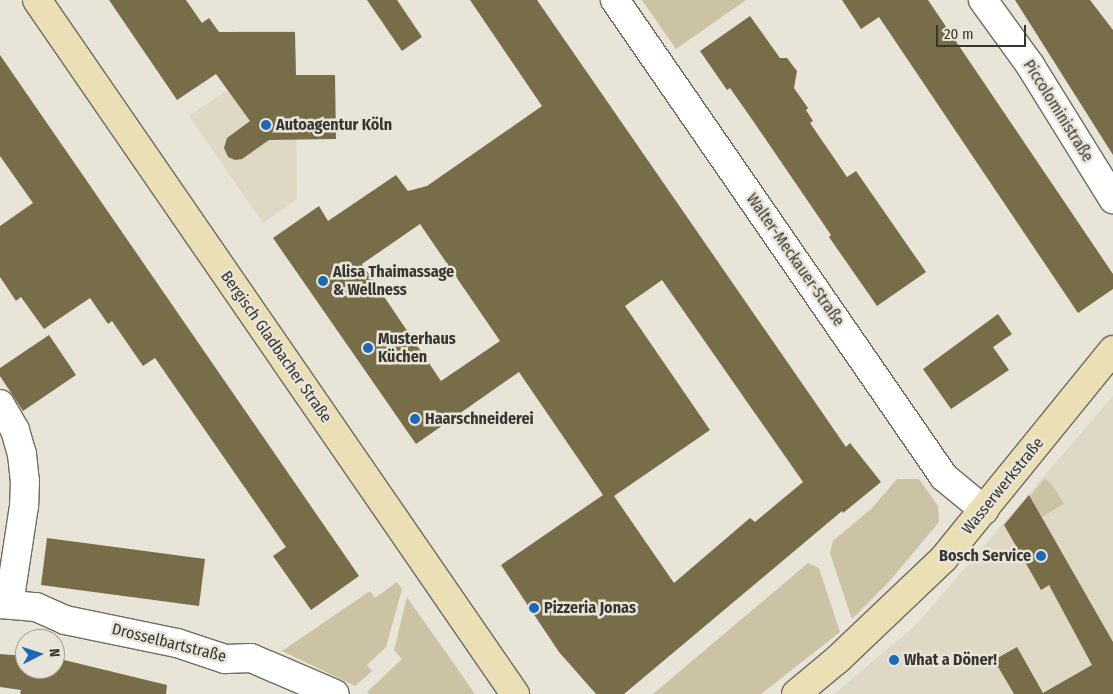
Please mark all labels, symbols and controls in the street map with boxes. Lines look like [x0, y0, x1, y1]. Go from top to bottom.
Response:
scale bar [938, 15, 1028, 47]
text: 20 m [944, 25, 974, 43]
street label: Piccoloministraße [1019, 56, 1097, 166]
place label: Autoagentur Köln [276, 115, 392, 135]
marker: Autoagentur Köln [260, 119, 272, 131]
street label: Walter-Meckauer-Straße [742, 190, 848, 330]
place label: Alisa Thaimassage & Wellness [333, 262, 454, 300]
street label: Bergisch Gladbacher Straße [216, 268, 336, 426]
marker: Alisa Thaimassage & Wellness [317, 275, 329, 287]
place label: Musterhaus Küchen [378, 329, 456, 367]
marker: Musterhaus Küchen [362, 342, 374, 354]
place label: Haarschneiderei [425, 409, 534, 429]
marker: Haarschneiderei [409, 413, 421, 425]
street label: Wasserwerkstraße [958, 434, 1048, 538]
place label: Bosch Service [939, 546, 1031, 566]
marker: Bosch Service [1035, 550, 1047, 562]
place label: Pizzeria Jonas [544, 598, 636, 618]
marker: Pizzeria Jonas [528, 602, 540, 614]
street label: Drosselbartstraße [110, 620, 228, 666]
north arrow [15, 629, 65, 679]
text: N [46, 648, 63, 658]
place label: What a Döner! [904, 650, 997, 670]
marker: What a Döner! [888, 654, 900, 666]

